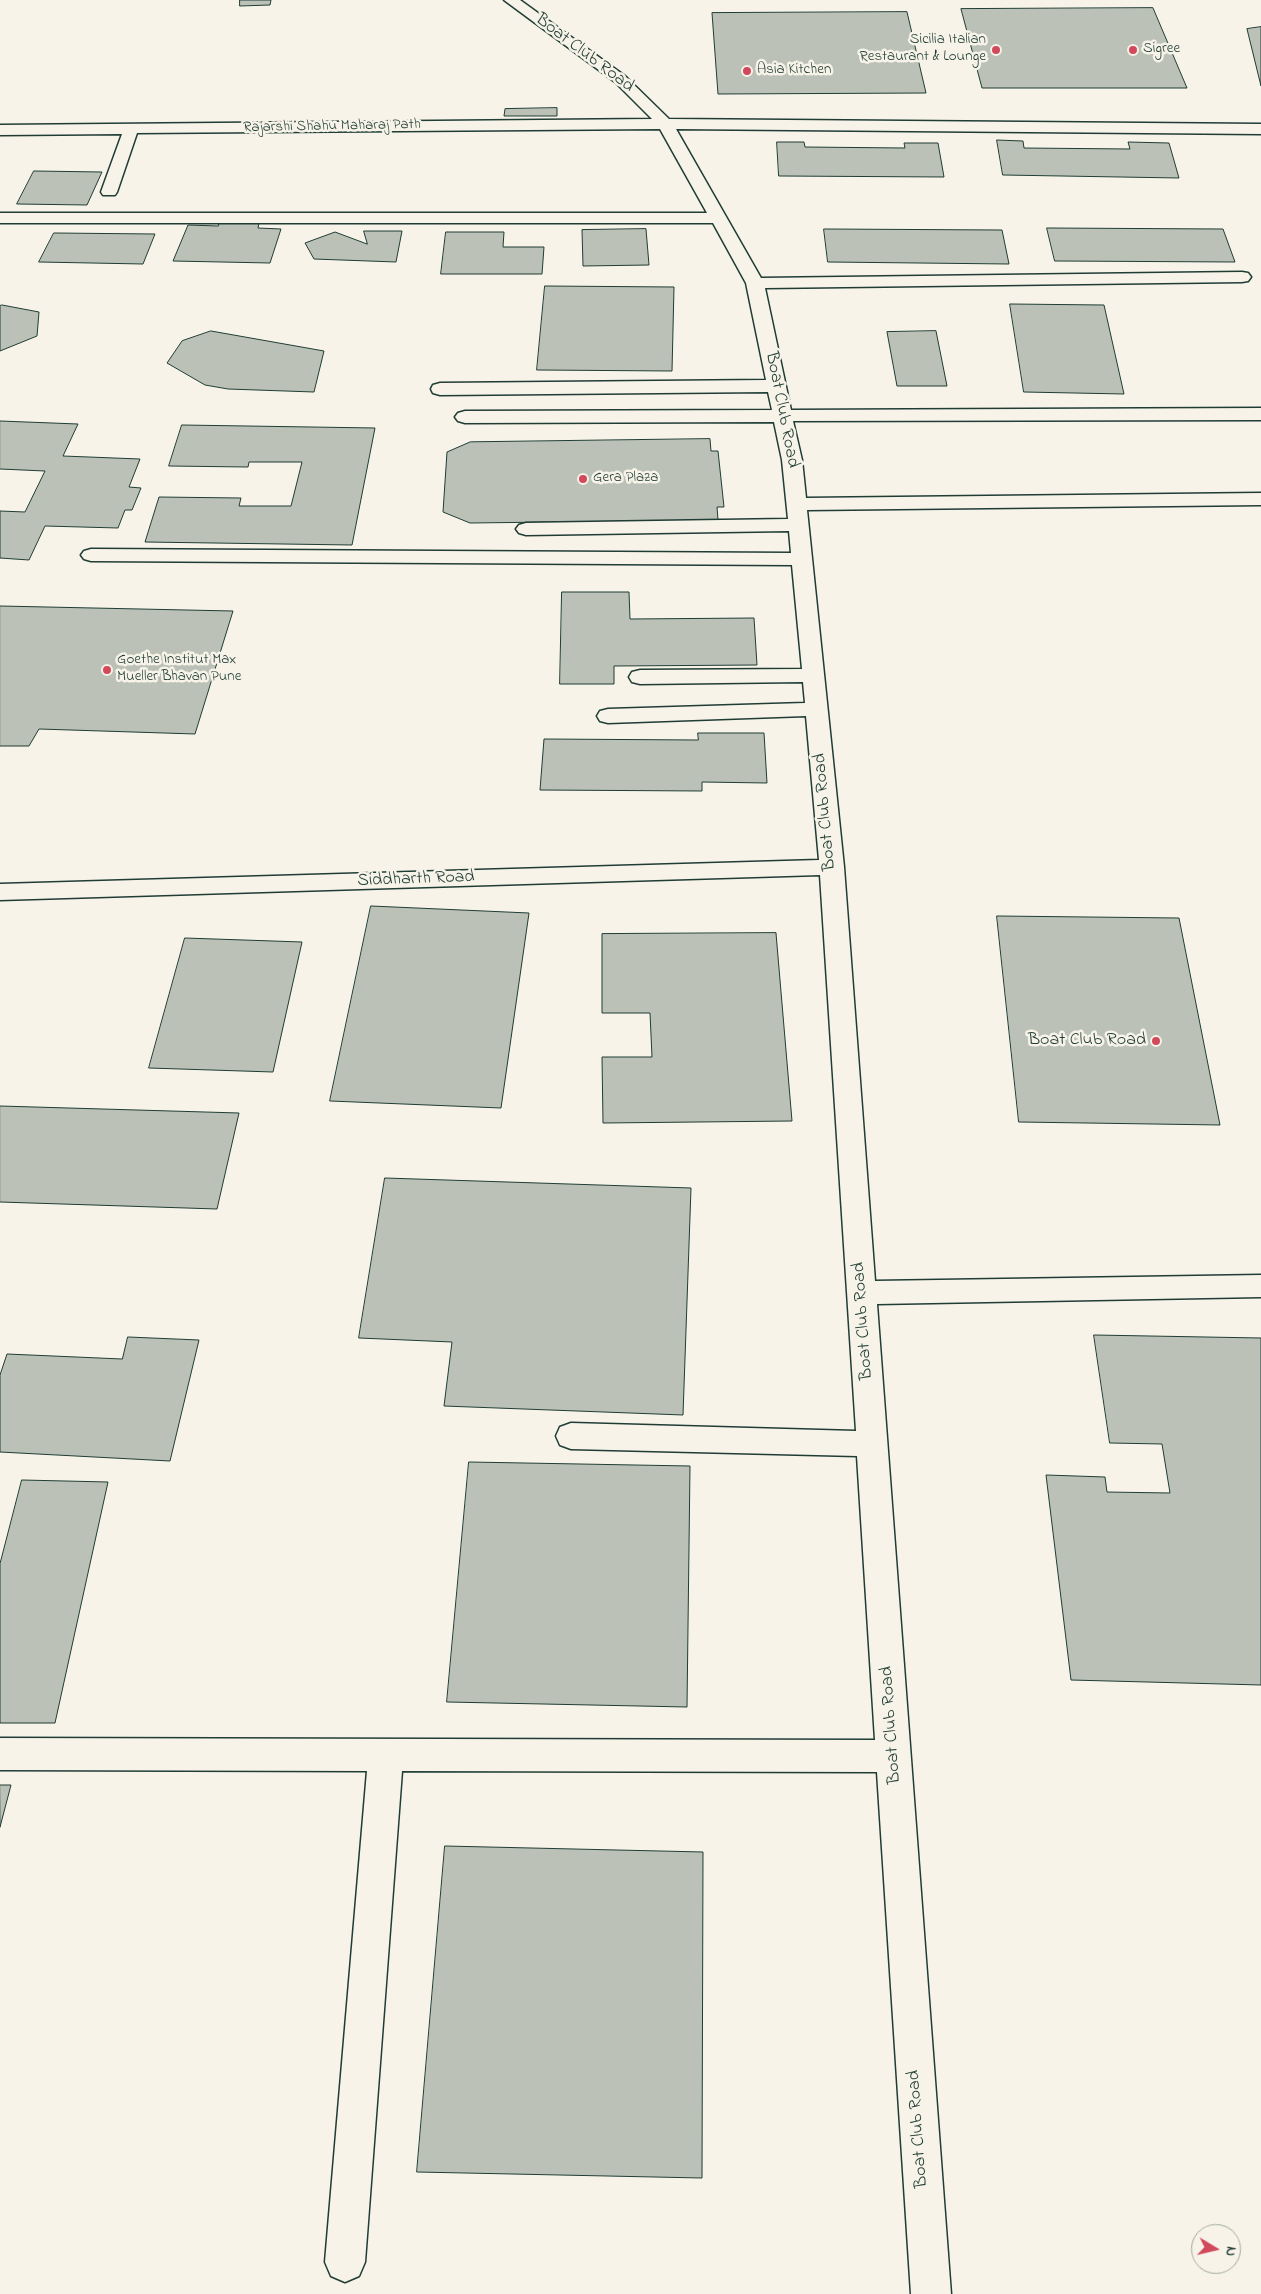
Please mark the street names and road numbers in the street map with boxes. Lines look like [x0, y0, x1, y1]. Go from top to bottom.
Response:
street label: Boat Club Road [530, 10, 638, 98]
street label: Rajarshi Shahu Maharaj Path [243, 116, 421, 138]
street label: Boat Club Road [759, 350, 803, 470]
street label: Boat Club Road [810, 752, 842, 872]
street label: Siddharth Road [357, 867, 475, 893]
street label: Boat Club Road [849, 1261, 879, 1381]
street label: Boat Club Road [877, 1665, 907, 1785]
street label: Boat Club Road [904, 2069, 934, 2189]

